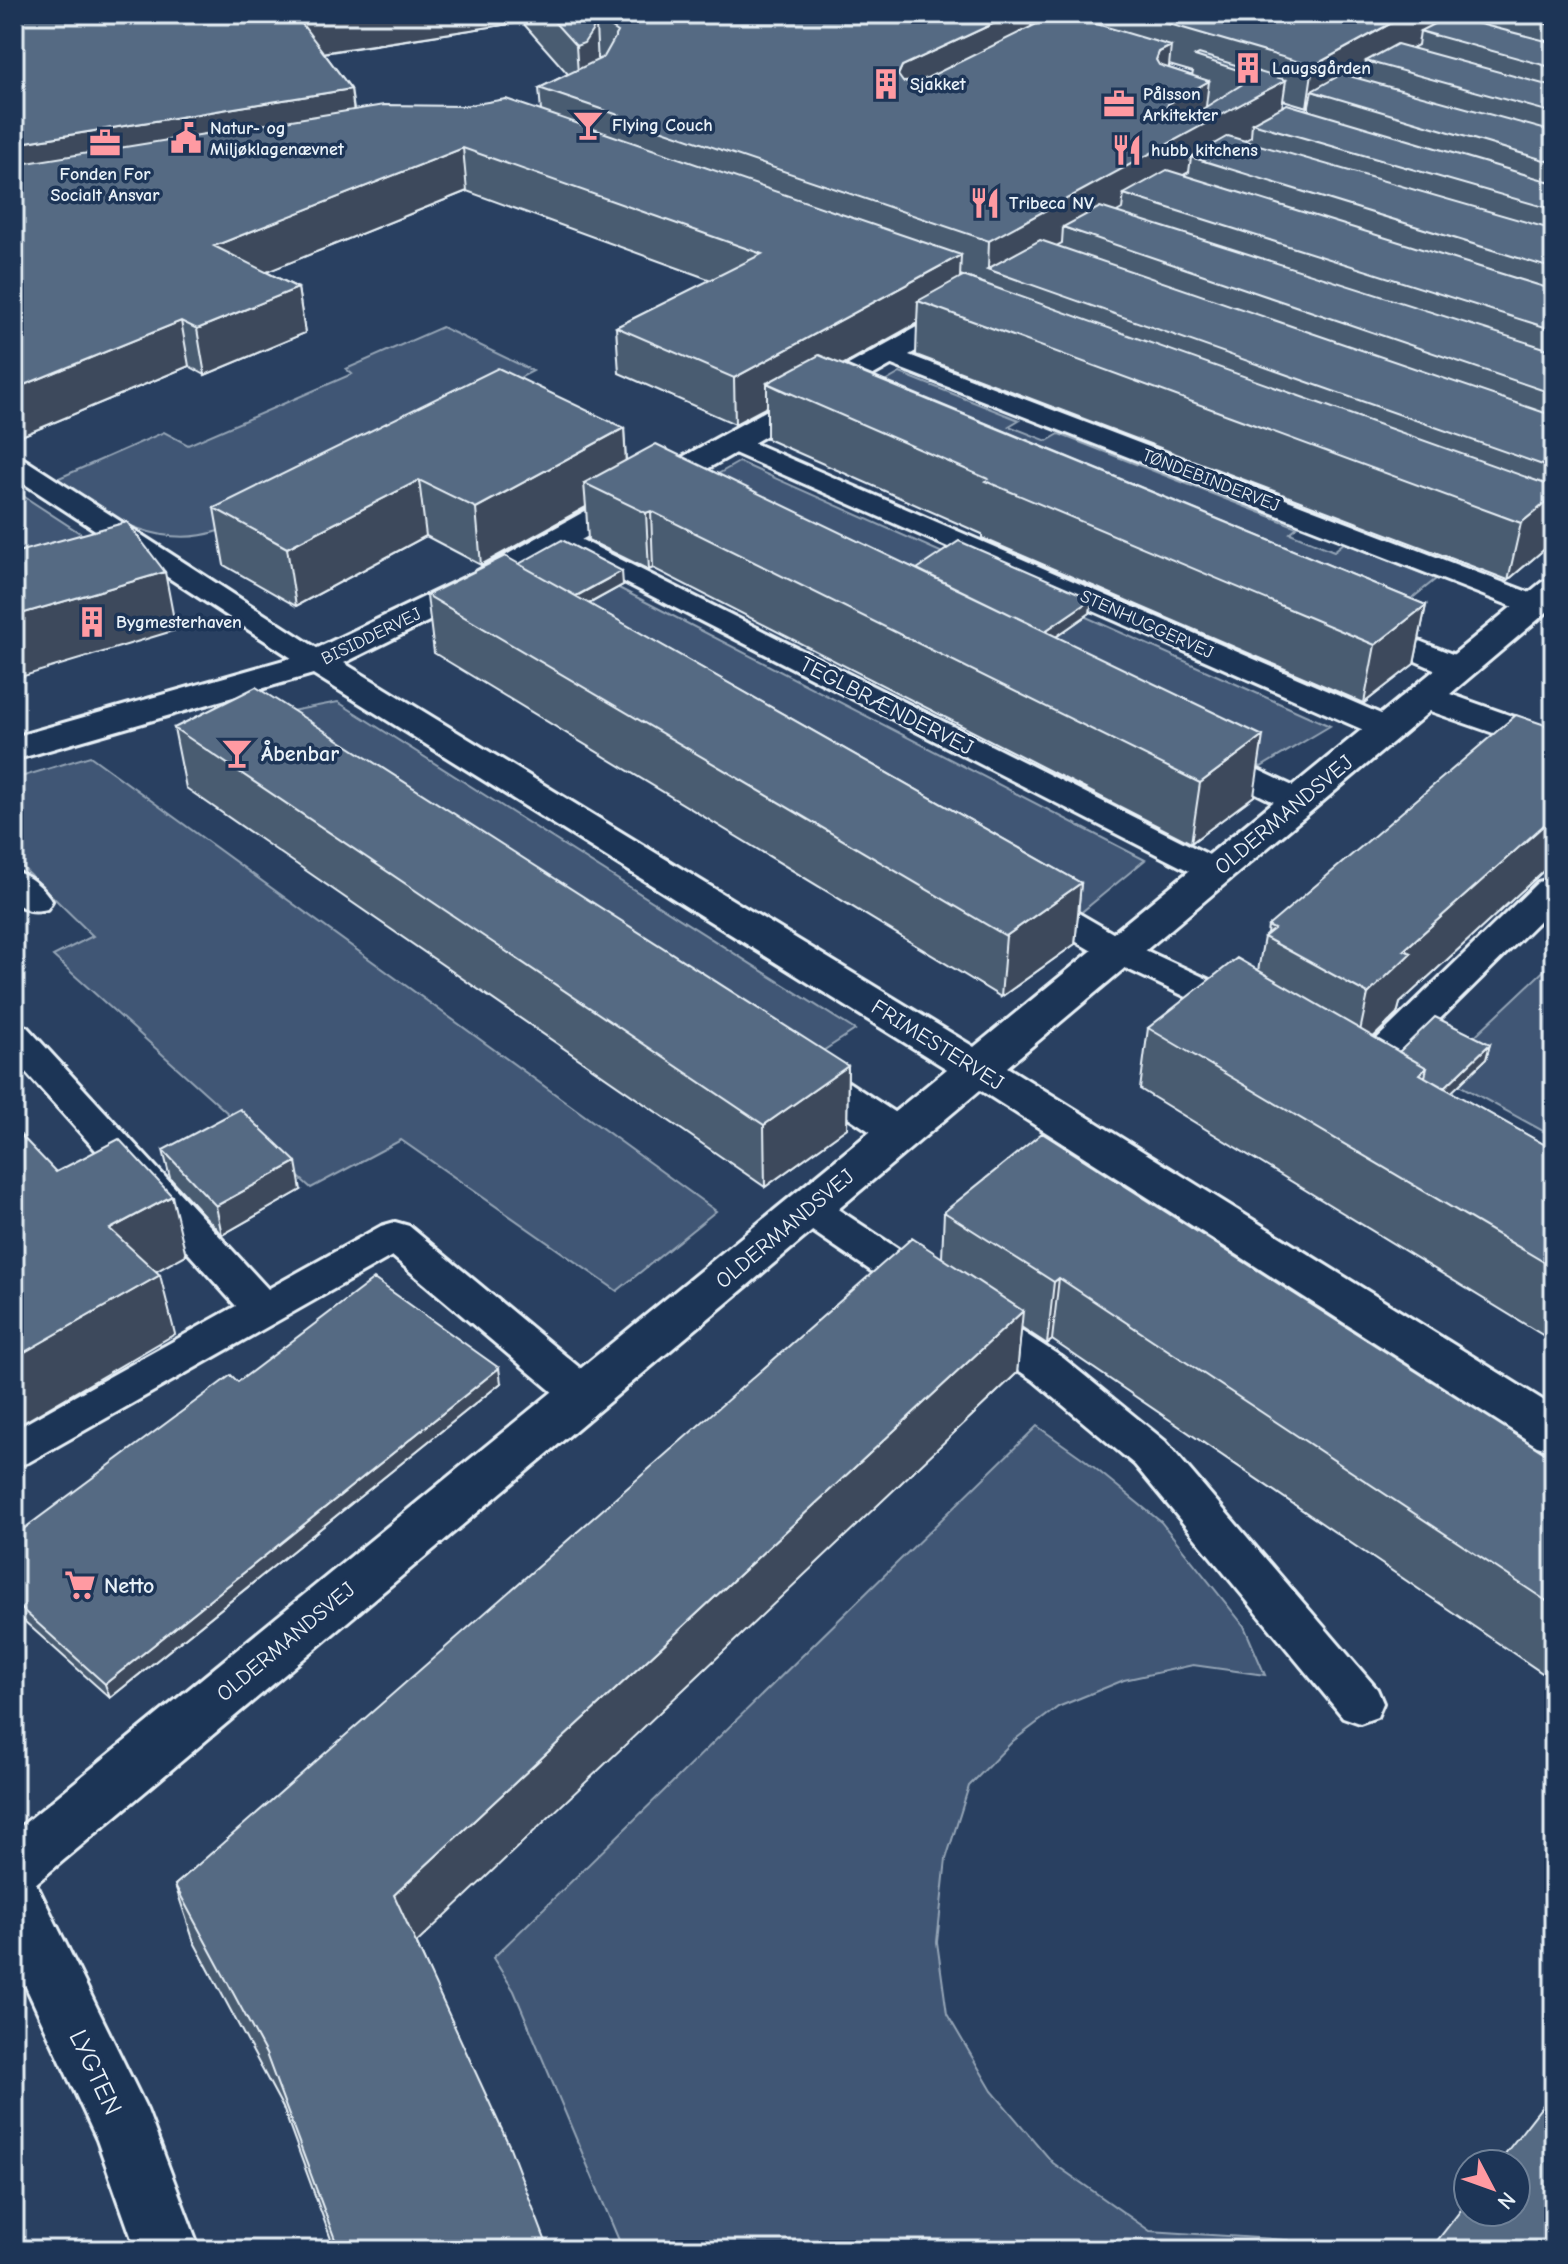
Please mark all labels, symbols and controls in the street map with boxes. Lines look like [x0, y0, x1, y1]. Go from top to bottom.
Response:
building icon: Laugsgården [1231, 51, 1265, 85]
place label: Laugsgården [1272, 58, 1371, 79]
building icon: Sjakket [869, 67, 903, 101]
place label: Sjakket [910, 74, 967, 95]
place label: Pålsson Arkitekter [1143, 84, 1219, 126]
office icon: Pålsson Arkitekter [1102, 87, 1136, 121]
bar icon: Flying Couch [571, 108, 605, 142]
place label: Flying Couch [612, 115, 713, 136]
place label: Natur- og Miljøklagenævnet [210, 118, 345, 160]
public building icon: Natur- og Miljøklagenævnet [169, 121, 203, 155]
office icon: Fonden For Socialt Ansvar [88, 126, 122, 160]
restaurant icon: hubb kitchens [1110, 133, 1144, 167]
place label: hubb kitchens [1151, 140, 1258, 161]
place label: Fonden For Socialt Ansvar [51, 164, 160, 206]
restaurant icon: Tribeca NV [968, 186, 1002, 220]
place label: Tribeca NV [1009, 193, 1094, 214]
street label: TØNDEBINDERVEJ [1139, 445, 1283, 516]
street label: STENHUGGERVEJ [1077, 586, 1217, 663]
street label: BISIDDERVEJ [318, 603, 424, 670]
building icon: Bygmesterhaven [75, 605, 109, 639]
place label: Bygmesterhaven [116, 612, 242, 633]
street label: TEGLBRÆNDERVEJ [796, 651, 977, 761]
bar icon: Åbenbar [220, 736, 254, 770]
place label: Åbenbar [261, 740, 339, 767]
street label: OLDERMANDSVEJ [1209, 749, 1358, 880]
street label: FRIMESTERVEJ [866, 994, 1008, 1096]
street label: OLDERMANDSVEJ [710, 1163, 859, 1294]
supermarket icon: Netto [63, 1568, 97, 1602]
place label: Netto [104, 1573, 154, 1599]
street label: OLDERMANDSVEJ [211, 1576, 360, 1707]
street label: LYGTEN [62, 2025, 128, 2120]
north arrow [1452, 2148, 1532, 2228]
text: N [1492, 2187, 1521, 2214]

